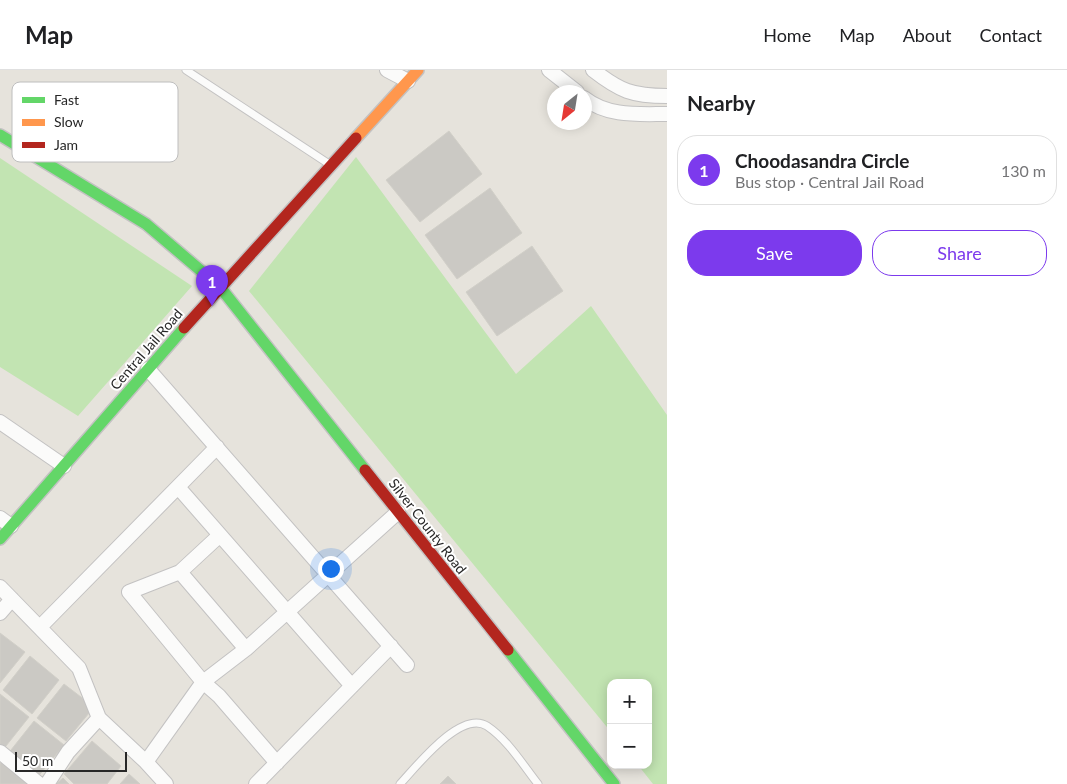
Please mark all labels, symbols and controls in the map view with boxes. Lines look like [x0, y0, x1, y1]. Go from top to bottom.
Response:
text: Map [25, 20, 73, 49]
text: Home [763, 24, 811, 46]
text: Map [839, 24, 875, 46]
text: About [903, 24, 952, 46]
text: Contact [980, 24, 1042, 46]
legend [12, 82, 178, 162]
north arrow [547, 85, 592, 130]
text: Nearby [687, 90, 755, 115]
text: Fast [54, 91, 79, 108]
text: Slow [54, 113, 84, 130]
text: Jam [54, 136, 78, 153]
text: Choodasandra Circle [735, 149, 910, 172]
text: 1 [699, 161, 709, 180]
text: 130 m [1001, 161, 1046, 180]
text: Bus stop · Central Jail Road [735, 172, 924, 191]
button: Save [687, 230, 862, 276]
button: Share [872, 230, 1047, 276]
pin: 1 [196, 265, 228, 306]
street label: Central Jail Road [106, 305, 186, 393]
street label: Silver County Road [386, 475, 470, 577]
your location [318, 556, 344, 582]
map controls [607, 679, 652, 769]
button: + [607, 679, 652, 724]
button: − [607, 724, 652, 769]
scale bar [15, 749, 128, 772]
text: 50 m [22, 752, 53, 769]

